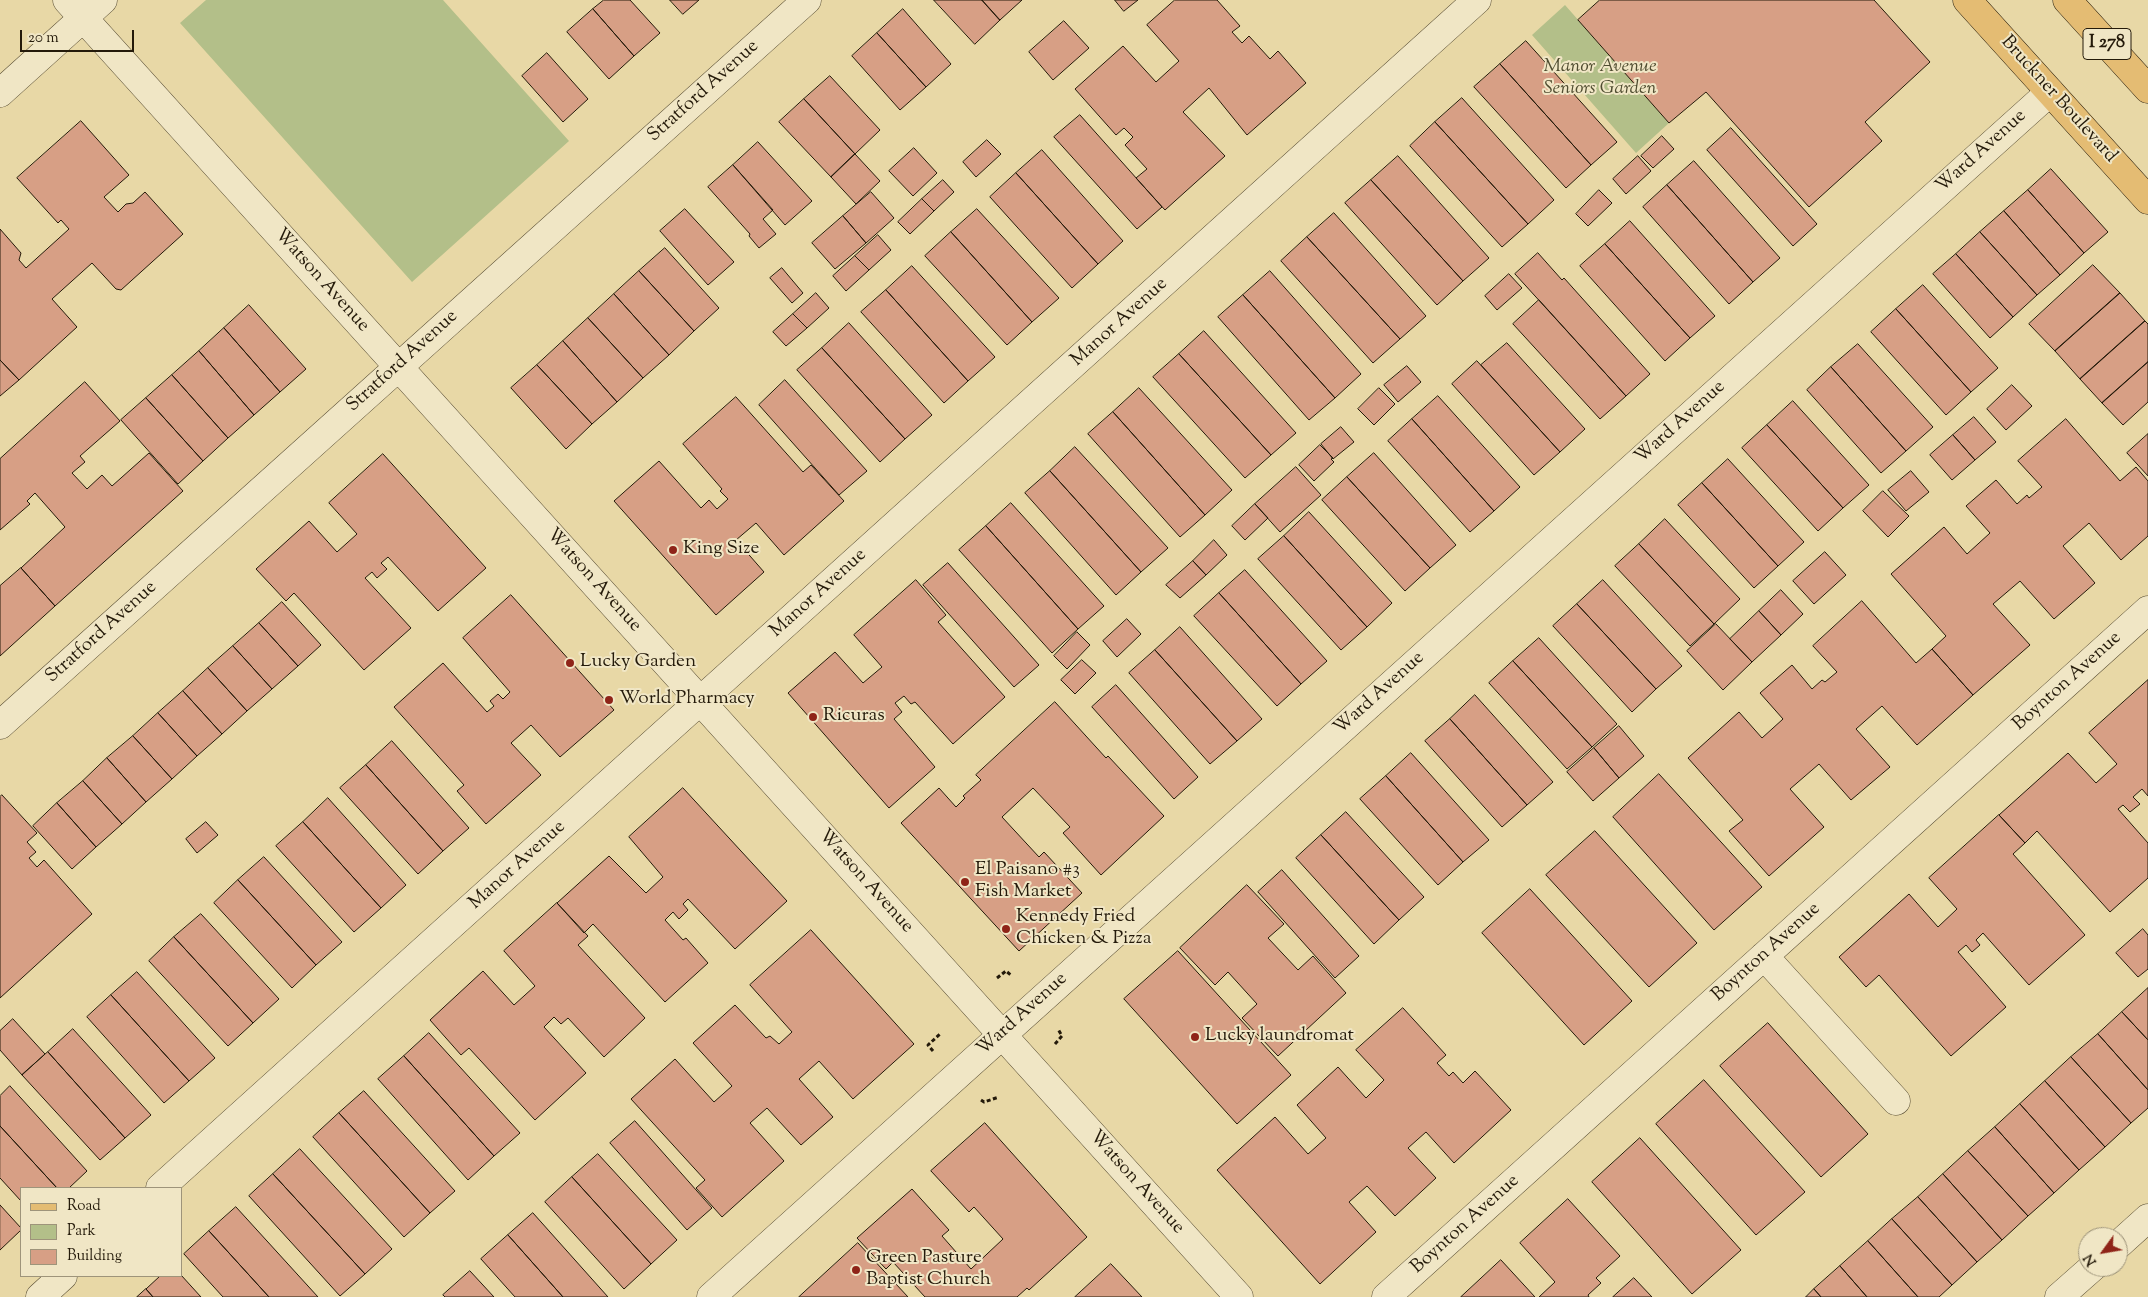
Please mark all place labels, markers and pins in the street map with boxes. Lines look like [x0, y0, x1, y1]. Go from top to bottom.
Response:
place label: King Size [683, 539, 759, 561]
marker: King Size [667, 544, 679, 556]
place label: Lucky Garden [580, 652, 696, 674]
marker: Lucky Garden [564, 657, 576, 669]
place label: World Pharmacy [619, 689, 755, 711]
marker: World Pharmacy [603, 694, 615, 706]
place label: Ricuras [823, 706, 885, 728]
marker: Ricuras [807, 711, 819, 723]
place label: El Paisano #3 Fish Market [975, 860, 1080, 904]
marker: El Paisano #3 Fish Market [959, 876, 971, 888]
place label: Kennedy Fried Chicken & Pizza [1016, 907, 1151, 951]
marker: Kennedy Fried Chicken & Pizza [1000, 923, 1012, 935]
place label: Lucky laundromat [1205, 1026, 1354, 1048]
marker: Lucky laundromat [1189, 1031, 1201, 1043]
place label: Green Pasture Baptist Church [866, 1248, 991, 1292]
marker: Green Pasture Baptist Church [850, 1264, 862, 1276]

